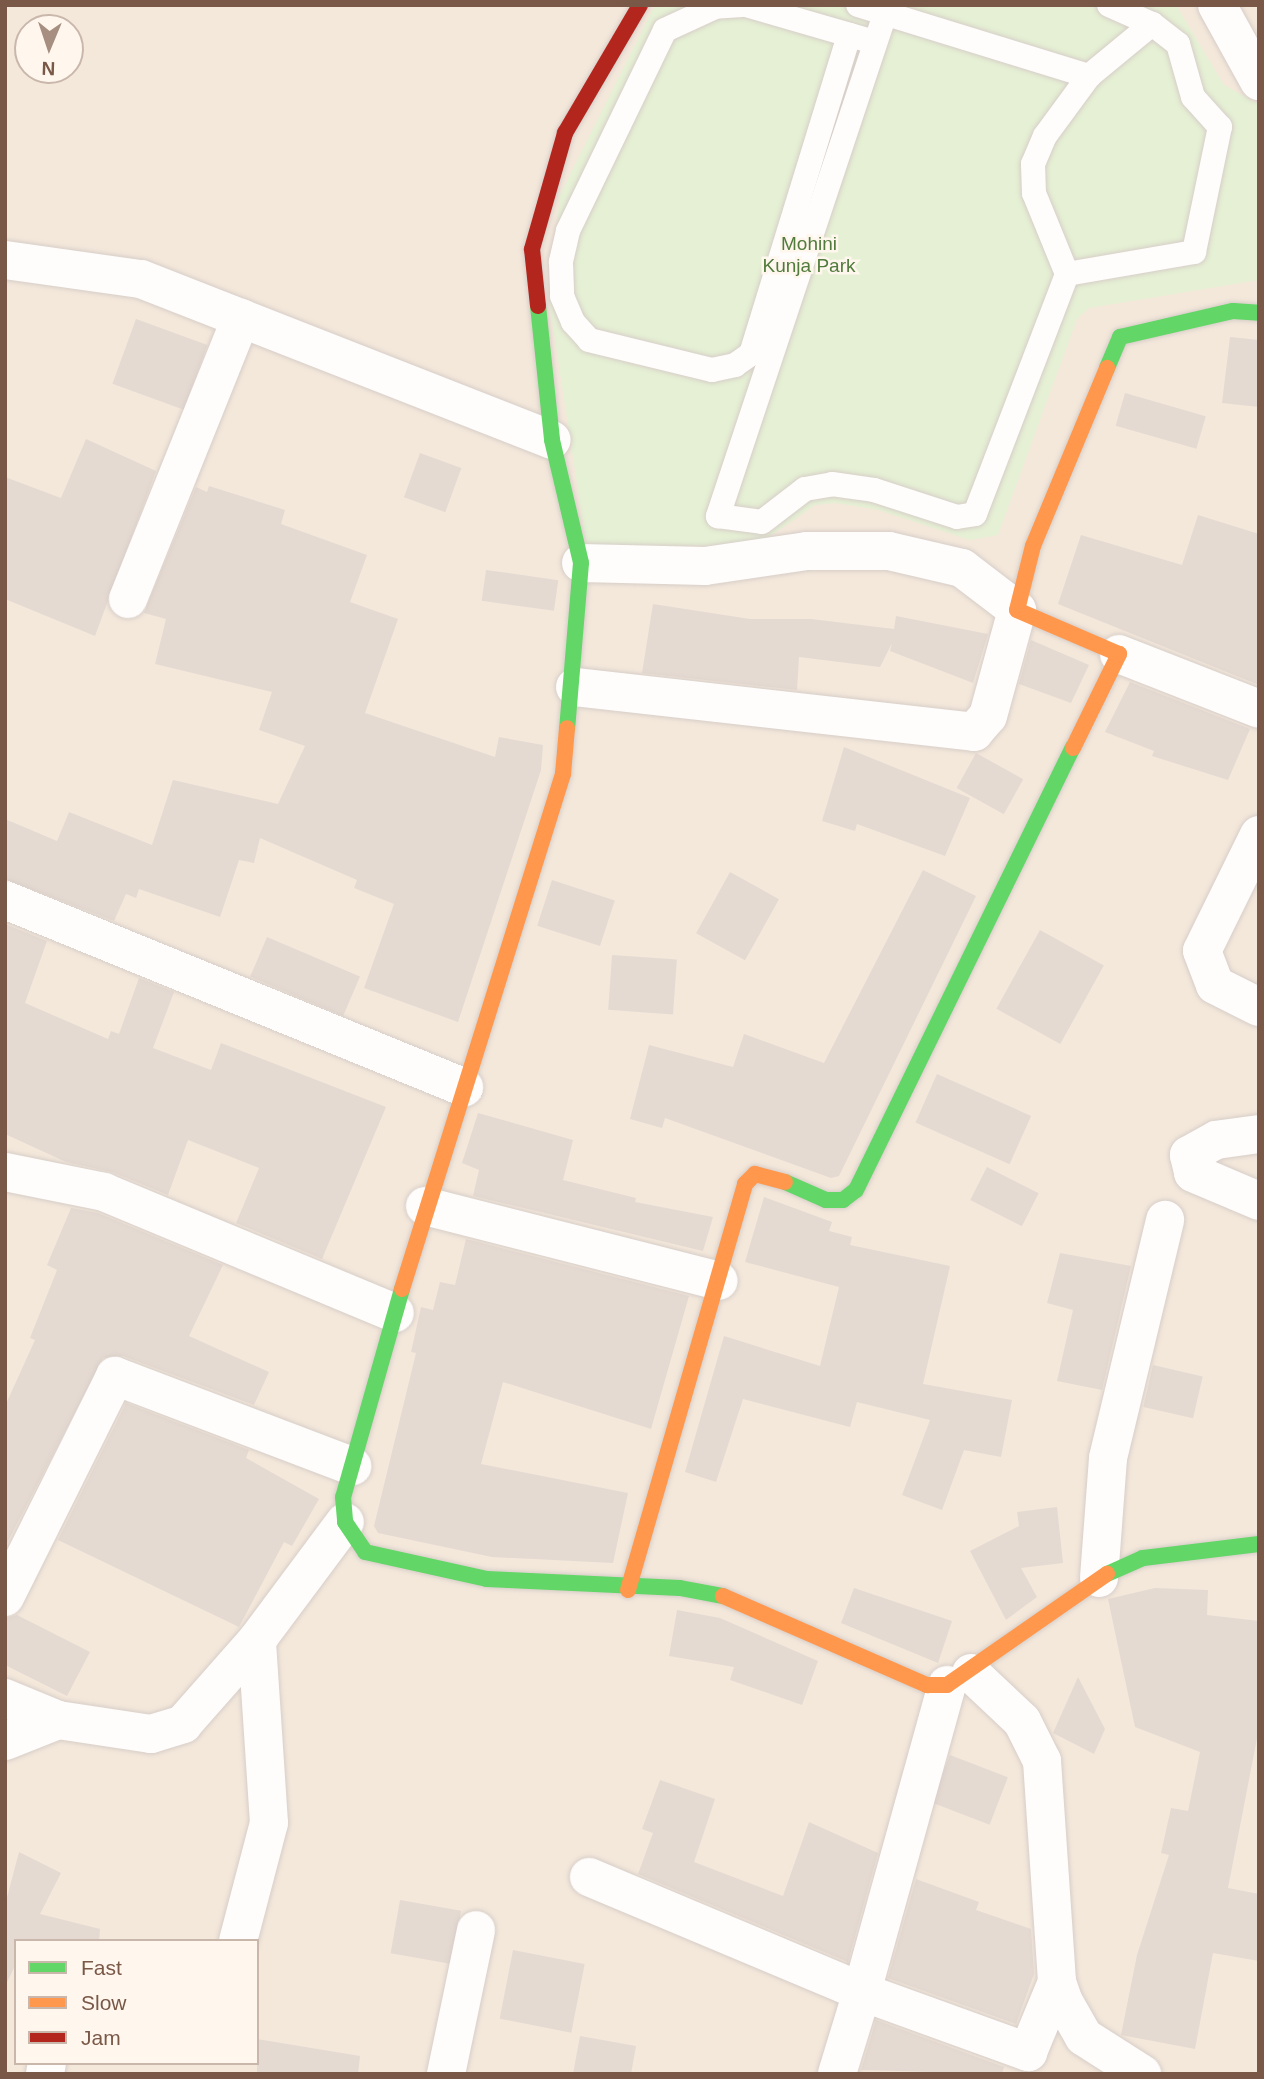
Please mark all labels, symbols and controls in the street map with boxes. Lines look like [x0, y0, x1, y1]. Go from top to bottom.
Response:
north arrow [14, 14, 84, 84]
text: N [41, 58, 56, 79]
park label: Mohini Kunja Park [763, 233, 855, 277]
legend [14, 1939, 259, 2065]
text: Fast [81, 1956, 122, 1979]
text: Slow [81, 1991, 127, 2014]
text: Jam [81, 2026, 121, 2049]

